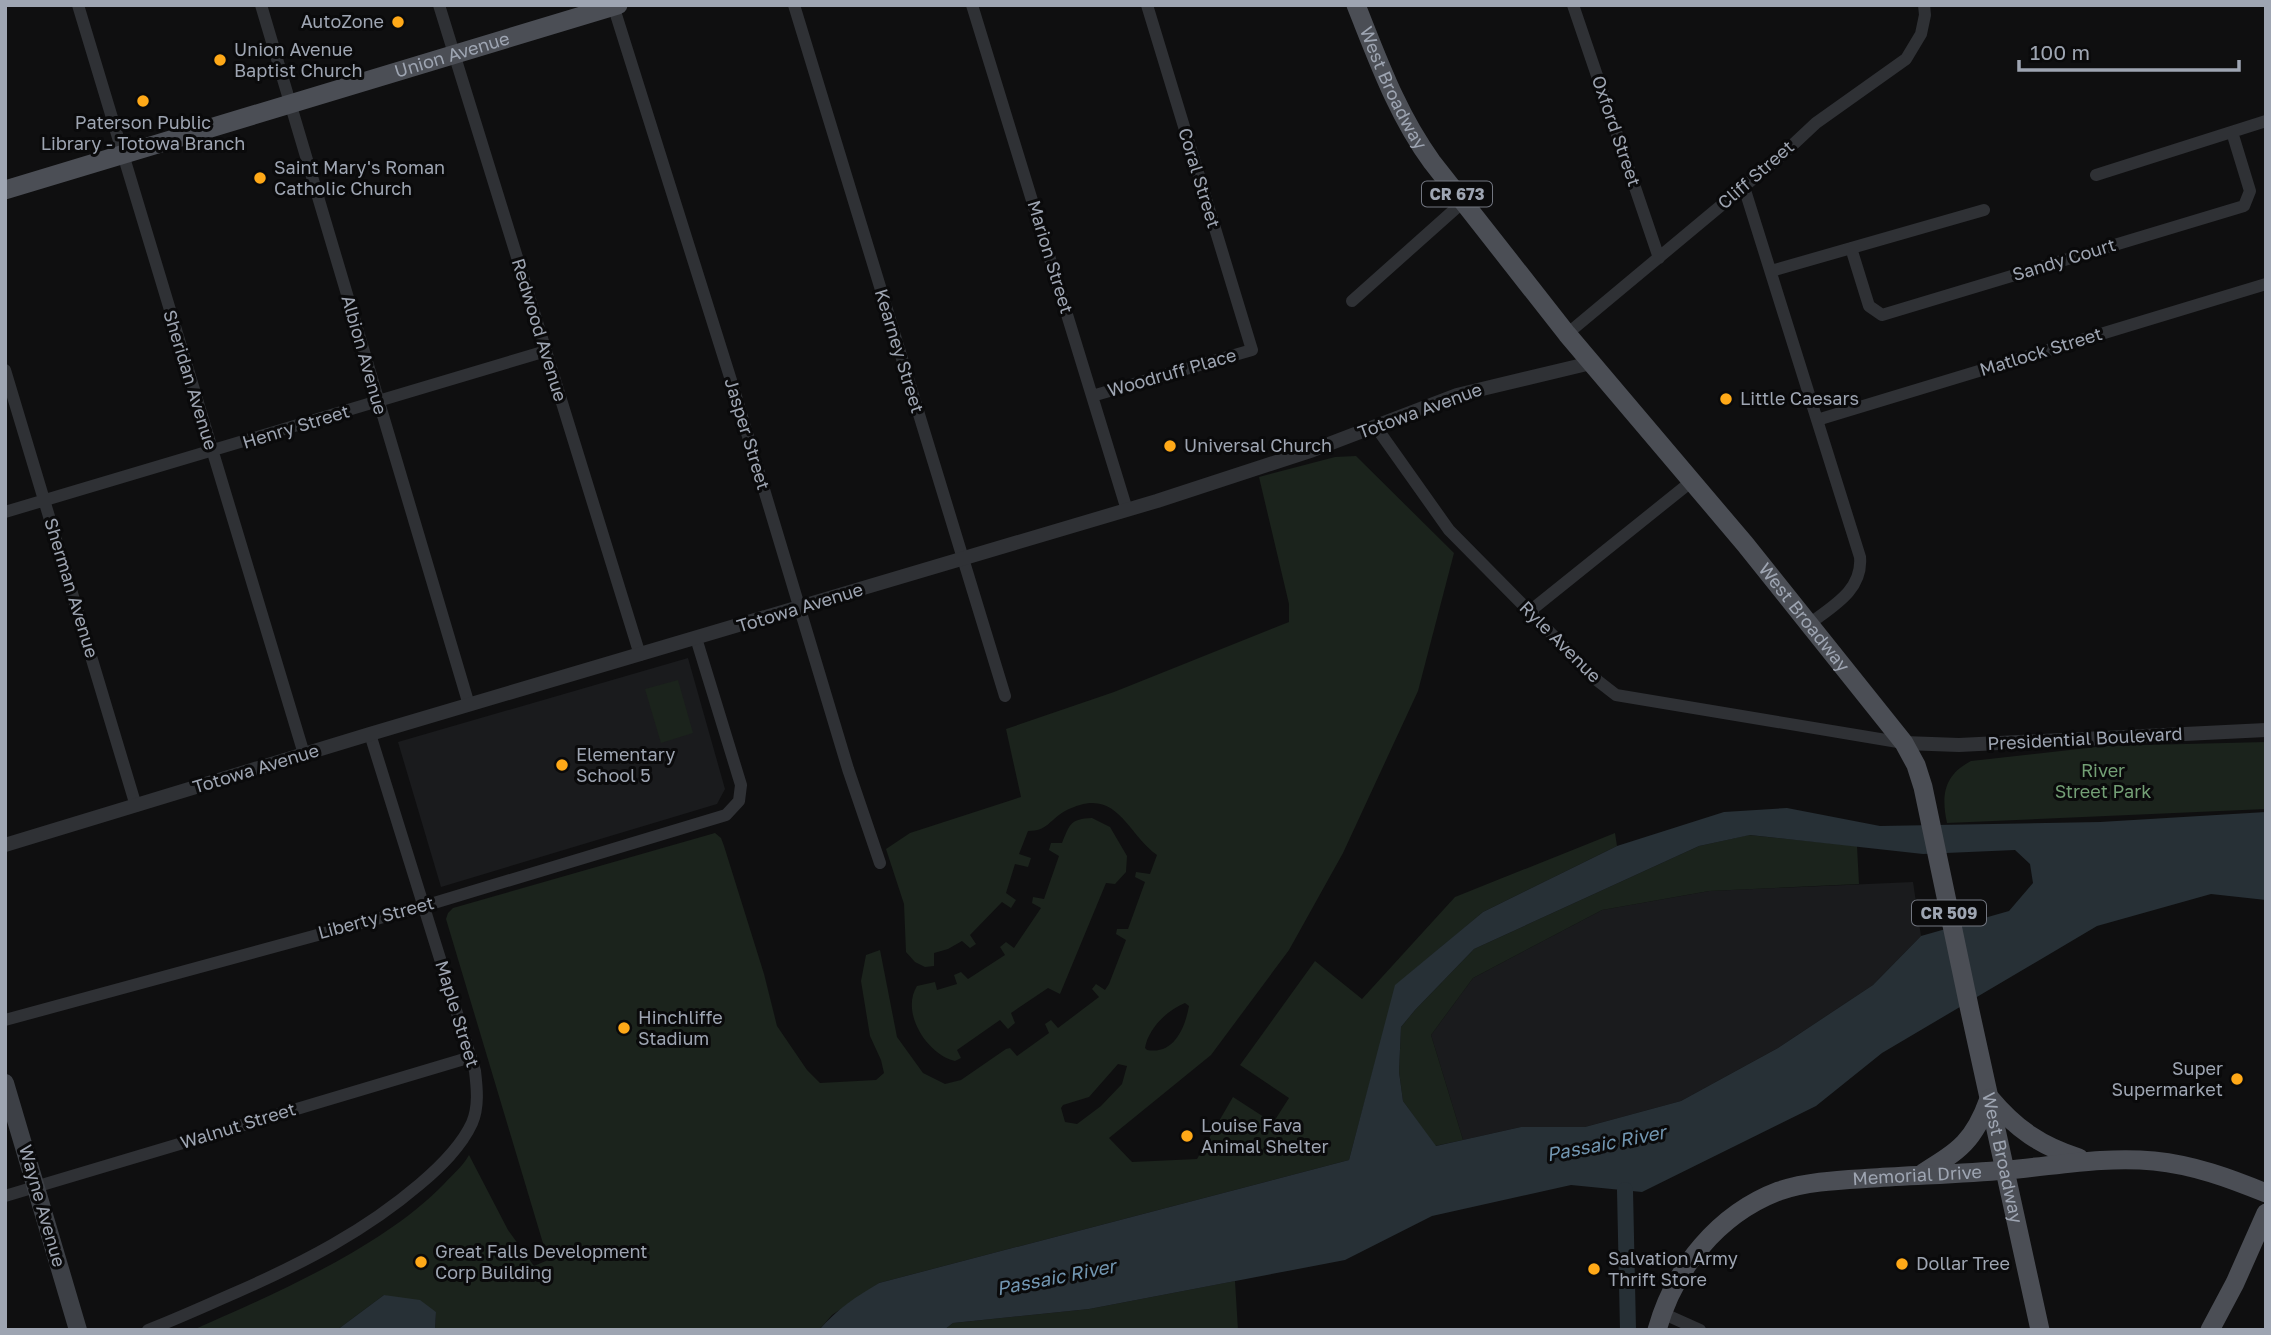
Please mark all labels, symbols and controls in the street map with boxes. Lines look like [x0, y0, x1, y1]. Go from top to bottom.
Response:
place label: AutoZone [301, 10, 384, 32]
marker: AutoZone [390, 14, 406, 30]
street label: West Broadway [1356, 23, 1432, 153]
street label: Union Avenue [392, 26, 512, 82]
scale bar [2019, 28, 2240, 72]
place label: Union Avenue Baptist Church [234, 38, 362, 81]
text: 100 m [2030, 39, 2090, 65]
marker: Union Avenue Baptist Church [212, 52, 228, 68]
street label: Oxford Street [1588, 72, 1646, 189]
marker: Paterson Public Library - Totowa Branch [135, 93, 151, 109]
place label: Paterson Public Library - Totowa Branch [41, 111, 245, 154]
street label: Coral Street [1174, 125, 1226, 230]
street label: Cliff Street [1713, 135, 1798, 213]
place label: Saint Mary's Roman Catholic Church [274, 156, 445, 199]
marker: Saint Mary's Roman Catholic Church [252, 170, 268, 186]
road number: CR 673 [1422, 182, 1492, 206]
street label: Marion Street [1023, 197, 1079, 316]
street label: Sandy Court [2009, 233, 2118, 285]
street label: Redwood Avenue [508, 255, 572, 404]
street label: Kearney Street [871, 286, 929, 415]
street label: Albion Avenue [337, 292, 393, 417]
street label: Sheridan Avenue [159, 307, 223, 452]
street label: Matlock Street [1977, 322, 2105, 380]
street label: Woodruff Place [1105, 343, 1239, 401]
street label: Jasper Street [720, 375, 775, 492]
street label: Totowa Avenue [1355, 377, 1485, 443]
place label: Little Caesars [1740, 387, 1859, 409]
marker: Little Caesars [1718, 391, 1734, 407]
street label: Henry Street [240, 399, 352, 453]
place label: Universal Church [1184, 434, 1332, 456]
marker: Universal Church [1162, 438, 1178, 454]
street label: Sherman Avenue [40, 515, 104, 660]
street label: West Broadway [1754, 558, 1855, 676]
street label: Totowa Avenue [734, 577, 865, 637]
street label: Ryle Avenue [1515, 596, 1606, 687]
street label: Presidential Boulevard [1987, 722, 2183, 754]
street label: Totowa Avenue [190, 738, 321, 798]
place label: Elementary School 5 [576, 743, 675, 786]
marker: Elementary School 5 [554, 757, 570, 773]
park label: River Street Park [2055, 759, 2151, 802]
street label: Liberty Street [315, 891, 436, 943]
road number: CR 509 [1912, 900, 1986, 925]
street label: Maple Street [431, 958, 485, 1070]
place label: Hinchliffe Stadium [638, 1006, 723, 1049]
marker: Hinchliffe Stadium [616, 1020, 632, 1036]
place label: Super Supermarket [2111, 1057, 2223, 1100]
marker: Super Supermarket [2229, 1071, 2245, 1087]
street label: West Broadway [1978, 1090, 2028, 1225]
street label: Walnut Street [177, 1097, 298, 1153]
place label: Louise Fava Animal Shelter [1201, 1114, 1328, 1157]
water label: Passaic River [1544, 1119, 1670, 1165]
marker: Louise Fava Animal Shelter [1179, 1128, 1195, 1144]
street label: Wayne Avenue [15, 1142, 71, 1269]
street label: Memorial Drive [1852, 1160, 1982, 1189]
place label: Great Falls Development Corp Building [435, 1240, 648, 1283]
place label: Salvation Army Thrift Store [1608, 1247, 1738, 1290]
place label: Dollar Tree [1916, 1252, 2010, 1274]
water label: Passaic River [994, 1253, 1120, 1299]
marker: Great Falls Development Corp Building [413, 1254, 429, 1270]
marker: Dollar Tree [1894, 1256, 1910, 1272]
marker: Salvation Army Thrift Store [1586, 1261, 1602, 1277]

